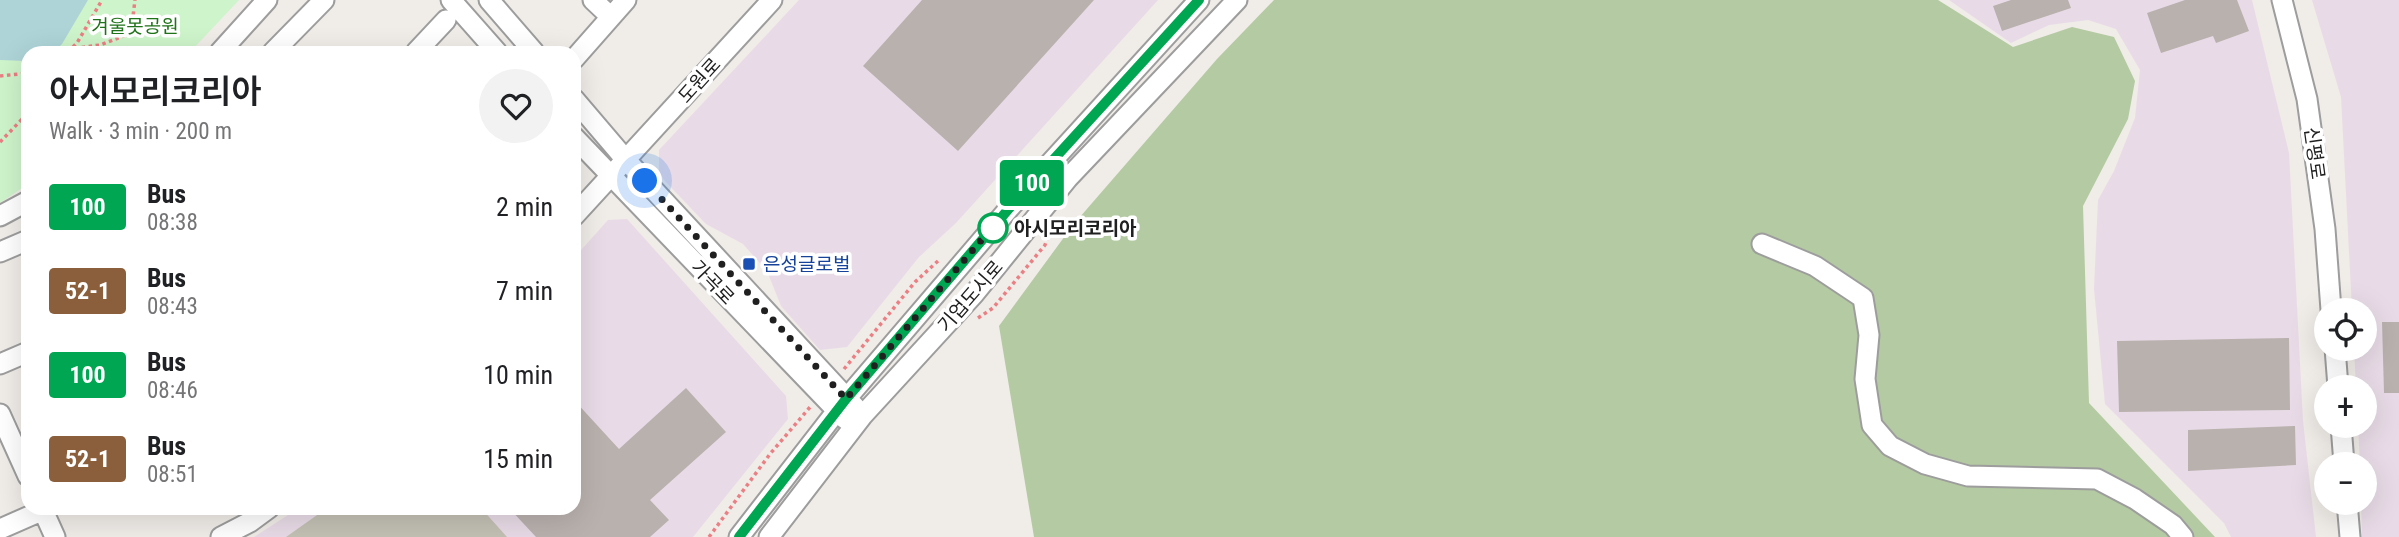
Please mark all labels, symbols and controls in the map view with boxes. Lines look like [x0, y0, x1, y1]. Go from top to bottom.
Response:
park label: 겨울못공원 [91, 15, 179, 38]
street label: 도원로 [673, 53, 725, 108]
button: heart [479, 69, 553, 143]
text: 아시모리코리아 [49, 72, 262, 111]
text: Walk · 3 min · 200 m [49, 118, 232, 145]
street label: 신평로 [2299, 125, 2330, 181]
line badge: 100 [992, 160, 1072, 206]
your location [627, 163, 662, 198]
text: 100 [1014, 169, 1050, 197]
text: Bus [147, 179, 186, 209]
text: 2 min [496, 192, 553, 222]
text: 100 [69, 193, 106, 221]
text: 08:38 [147, 209, 198, 236]
marker: 아시모리코리아 [978, 213, 1008, 243]
place label: 아시모리코리아 [1014, 217, 1137, 240]
place label: 은성글로벌 [763, 253, 850, 276]
street label: 가곡로 [686, 255, 739, 309]
marker: 은성글로벌 [741, 256, 757, 272]
street label: 기업도시로 [933, 256, 1008, 337]
text: Bus [147, 263, 186, 293]
text: 7 min [496, 276, 553, 306]
text: 52-1 [65, 277, 110, 305]
text: 08:43 [147, 293, 198, 320]
map controls [2314, 298, 2377, 515]
button: locate [2314, 298, 2377, 361]
text: Bus [147, 347, 186, 377]
text: 10 min [483, 360, 553, 390]
text: 100 [69, 361, 106, 389]
button: + [2314, 375, 2377, 438]
text: 08:46 [147, 377, 198, 404]
text: Bus [147, 431, 186, 461]
text: 15 min [483, 444, 553, 474]
text: 52-1 [65, 445, 110, 473]
button: − [2314, 452, 2377, 515]
text: 08:51 [147, 461, 198, 488]

